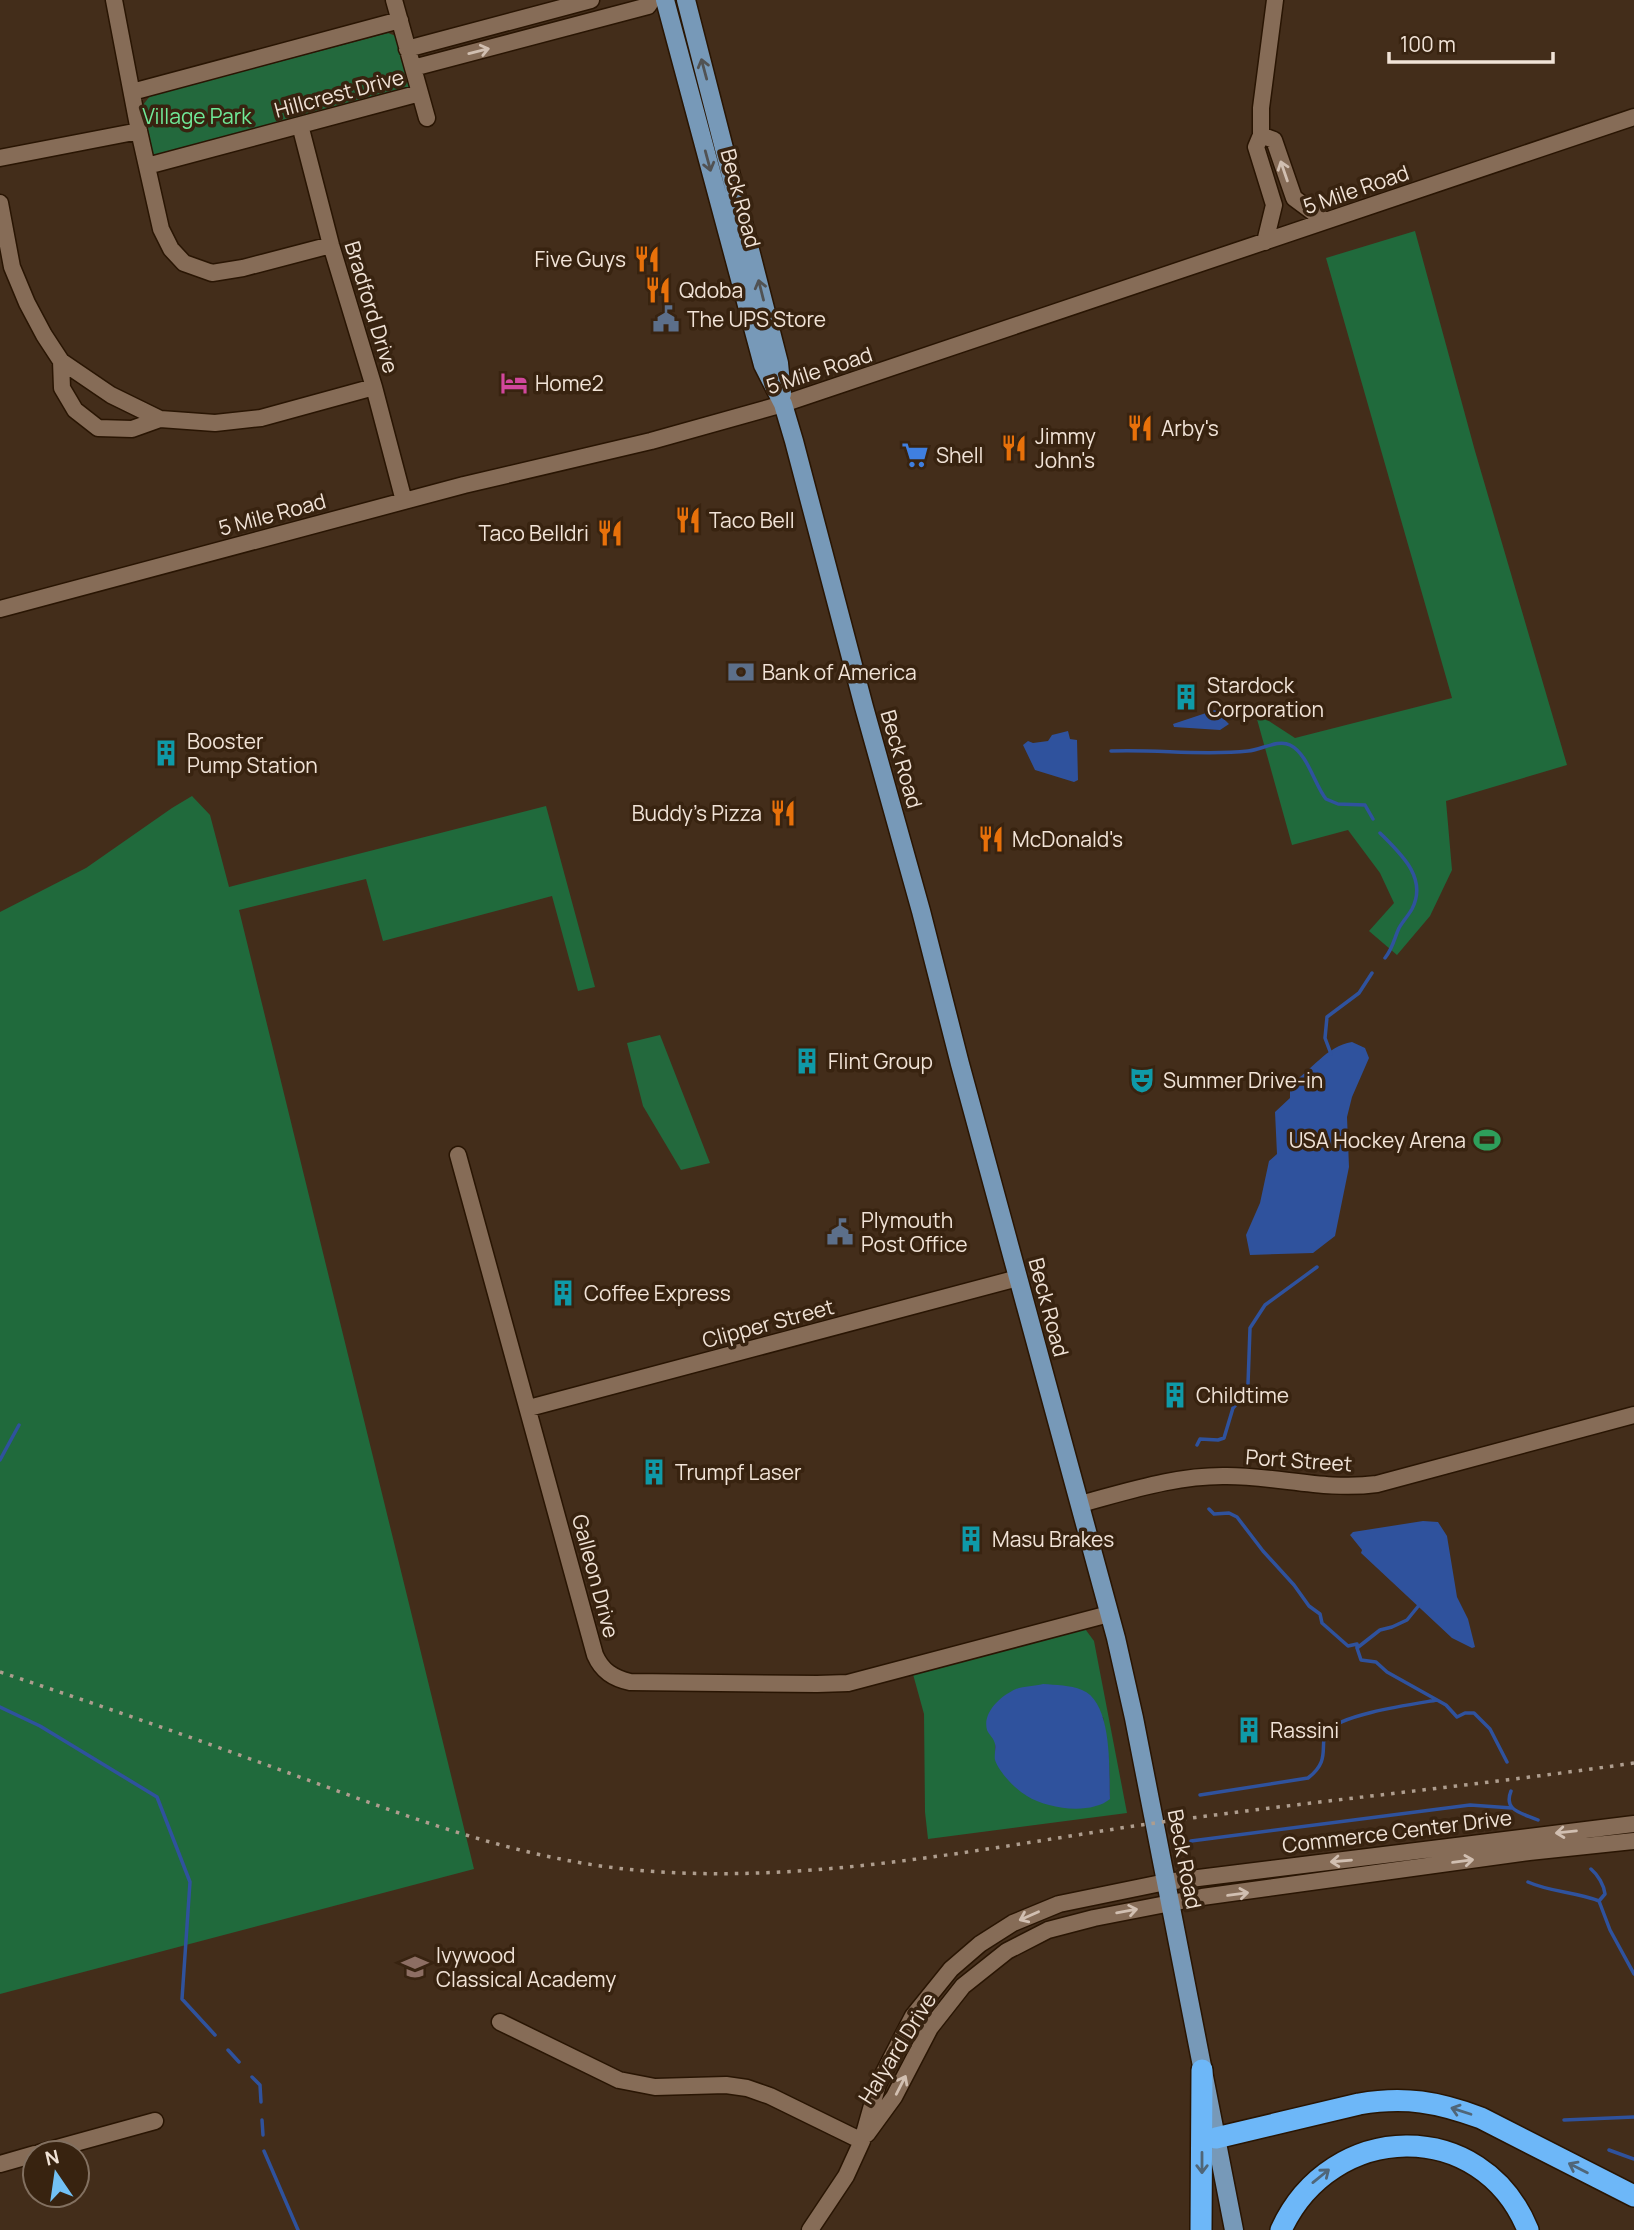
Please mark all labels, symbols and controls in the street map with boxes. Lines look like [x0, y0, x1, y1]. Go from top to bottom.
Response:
scale bar [1389, 21, 1554, 65]
text: 100 m [1400, 30, 1456, 58]
one-way arrow [467, 44, 490, 57]
one-way arrow [697, 59, 710, 81]
street label: Hillcrest Drive [271, 62, 407, 124]
park label: Village Park [142, 102, 252, 130]
street label: Beck Road [714, 146, 768, 250]
one-way arrow [702, 149, 715, 171]
street label: 5 Mile Road [1299, 158, 1413, 220]
one-way arrow [1277, 160, 1290, 182]
street label: Bradford Drive [339, 238, 405, 376]
restaurant icon: Five Guys [632, 244, 662, 274]
place label: Five Guys [534, 245, 626, 273]
restaurant icon: Qdoba [643, 275, 673, 305]
place label: Qdoba [679, 276, 743, 304]
one-way arrow [754, 279, 767, 301]
public building icon: The UPS Store [651, 304, 681, 334]
place label: The UPS Store [687, 305, 826, 333]
street label: 5 Mile Road [762, 340, 876, 400]
hotel icon: Home2 [499, 368, 529, 398]
place label: Home2 [535, 369, 604, 397]
restaurant icon: Arby's [1125, 413, 1155, 443]
place label: Arby's [1161, 414, 1219, 442]
place label: Jimmy John's [1035, 422, 1096, 474]
restaurant icon: Jimmy John's [999, 433, 1029, 463]
supermarket icon: Shell [900, 440, 930, 470]
place label: Shell [936, 441, 984, 469]
street label: 5 Mile Road [215, 486, 329, 542]
restaurant icon: Taco Bell [673, 505, 703, 535]
place label: Taco Bell [709, 506, 795, 534]
restaurant icon: Taco Belldri [595, 518, 625, 548]
place label: Taco Belldri [478, 519, 589, 547]
bank icon: Bank of America [726, 657, 756, 687]
place label: Bank of America [762, 658, 917, 686]
place label: Stardock Corporation [1207, 671, 1324, 723]
building icon: Stardock Corporation [1171, 682, 1201, 712]
street label: Beck Road [875, 707, 929, 811]
place label: Booster Pump Station [187, 727, 318, 779]
building icon: Booster Pump Station [151, 738, 181, 768]
restaurant icon: Buddy's Pizza [768, 798, 798, 828]
place label: Buddy's Pizza [632, 799, 762, 827]
restaurant icon: McDonald's [976, 824, 1006, 854]
place label: McDonald's [1012, 825, 1123, 853]
building icon: Flint Group [792, 1046, 822, 1076]
place label: Flint Group [828, 1047, 933, 1075]
theatre icon: Summer Drive-in [1127, 1065, 1157, 1095]
place label: Summer Drive-in [1163, 1066, 1323, 1094]
sports icon: USA Hockey Arena [1472, 1125, 1502, 1155]
place label: USA Hockey Arena [1289, 1126, 1466, 1154]
place label: Plymouth Post Office [861, 1206, 967, 1258]
public building icon: Plymouth Post Office [825, 1217, 855, 1247]
street label: Beck Road [1022, 1255, 1076, 1359]
building icon: Coffee Express [548, 1278, 578, 1308]
place label: Coffee Express [584, 1279, 731, 1307]
street label: Clipper Street [699, 1292, 837, 1354]
building icon: Childtime [1160, 1380, 1190, 1410]
place label: Childtime [1196, 1381, 1289, 1409]
street label: Port Street [1245, 1442, 1353, 1478]
building icon: Trumpf Laser [639, 1457, 669, 1487]
place label: Trumpf Laser [675, 1458, 802, 1486]
street label: Galleon Drive [566, 1511, 626, 1641]
building icon: Masu Brakes [956, 1524, 986, 1554]
place label: Masu Brakes [992, 1525, 1114, 1553]
building icon: Rassini [1234, 1715, 1264, 1745]
place label: Rassini [1270, 1716, 1339, 1744]
street label: Commerce Center Drive [1281, 1803, 1513, 1859]
street label: Beck Road [1162, 1807, 1208, 1911]
one-way arrow [1555, 1825, 1578, 1838]
one-way arrow [1330, 1855, 1352, 1868]
one-way arrow [1451, 1855, 1474, 1868]
one-way arrow [1226, 1887, 1249, 1900]
one-way arrow [1115, 1904, 1138, 1918]
one-way arrow [1019, 1910, 1040, 1923]
place label: Ivywood Classical Academy [436, 1941, 616, 1993]
school or university icon: Ivywood Classical Academy [400, 1952, 430, 1982]
street label: Halyard Drive [852, 1987, 942, 2109]
one-way arrow [894, 2075, 908, 2096]
one-way arrow [1450, 2104, 1472, 2117]
north arrow [21, 2139, 91, 2209]
text: N [43, 2143, 62, 2172]
one-way arrow [1195, 2151, 1209, 2174]
one-way arrow [1568, 2161, 1589, 2175]
one-way arrow [1312, 2168, 1330, 2184]

